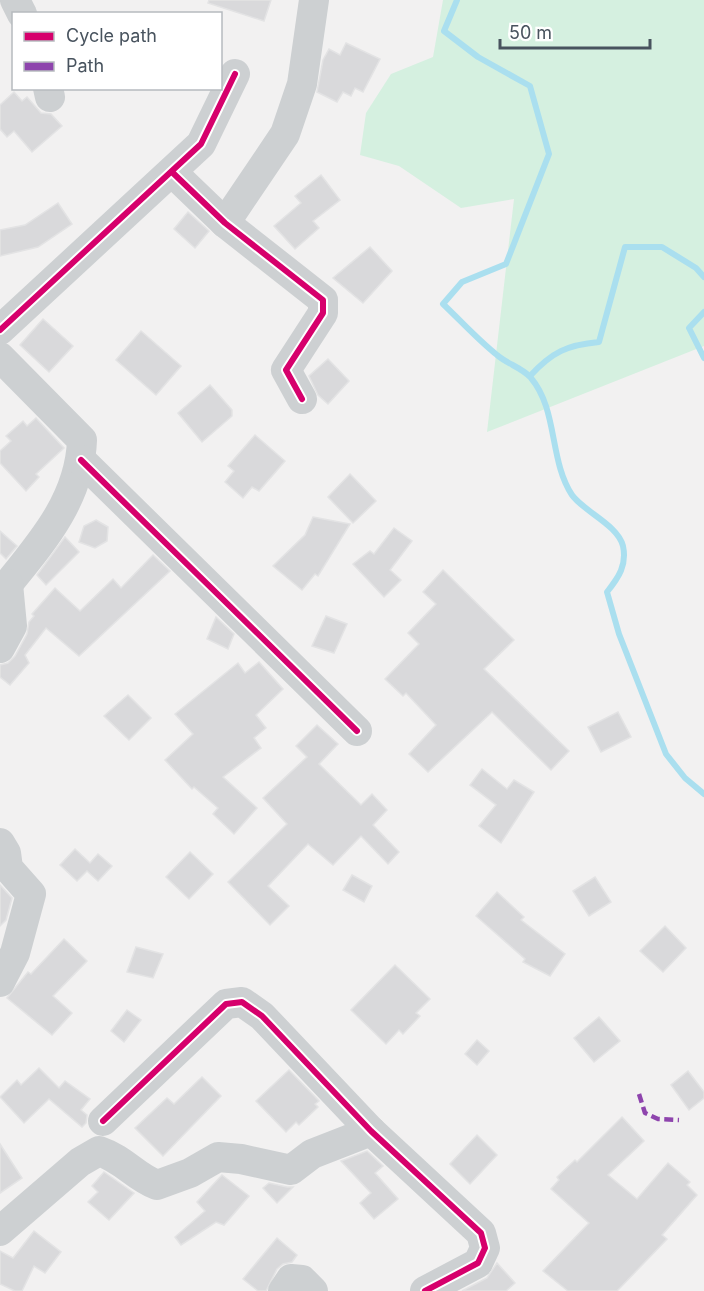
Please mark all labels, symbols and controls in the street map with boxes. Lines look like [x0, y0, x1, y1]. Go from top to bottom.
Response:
legend [12, 12, 222, 90]
scale bar [500, 12, 650, 50]
text: 50 m [509, 22, 552, 43]
text: Cycle path [66, 25, 157, 46]
text: Path [66, 55, 104, 76]

